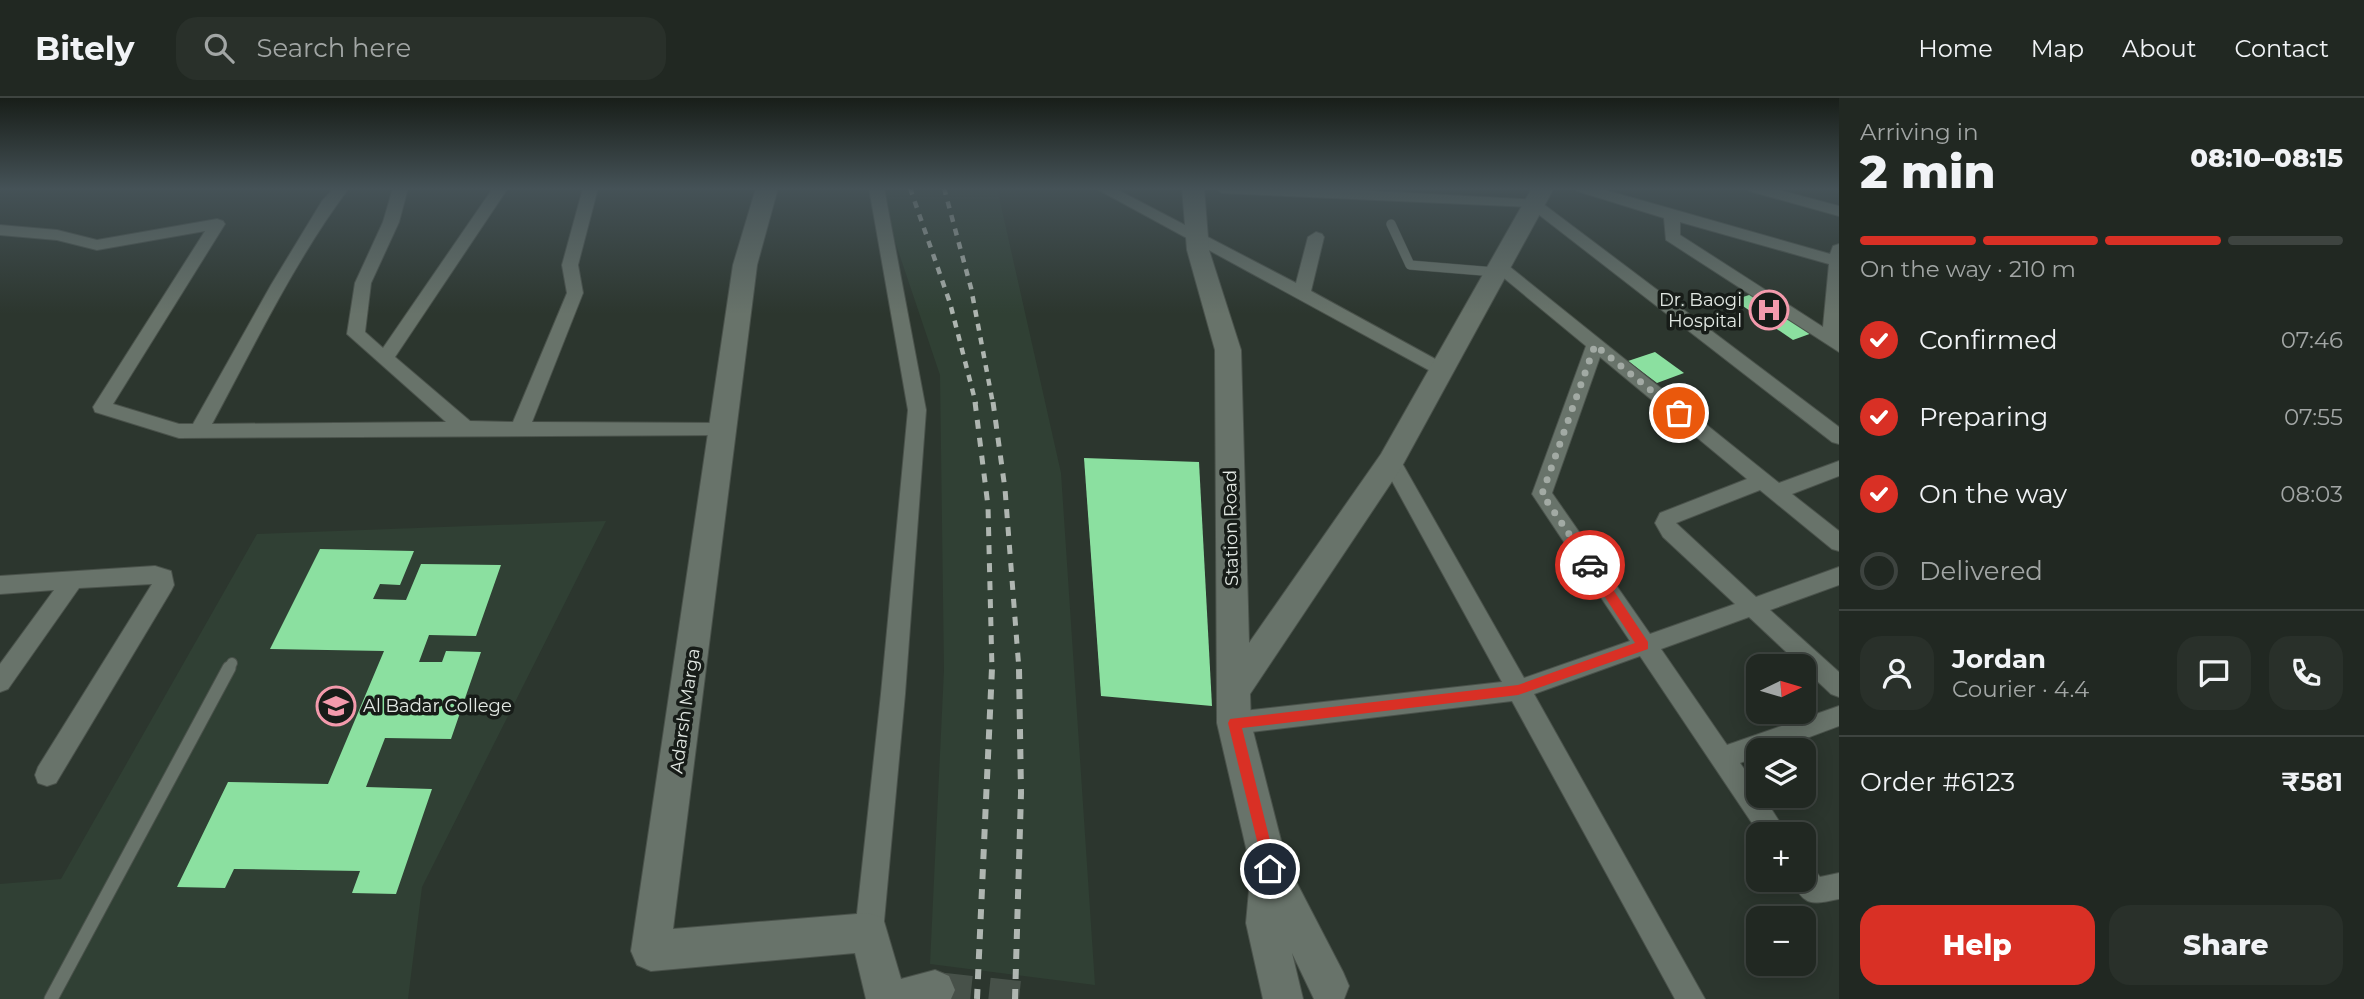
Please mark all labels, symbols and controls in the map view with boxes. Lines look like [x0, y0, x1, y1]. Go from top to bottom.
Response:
search box [176, 17, 666, 80]
text: Bitely [35, 28, 134, 68]
icon: search [200, 29, 238, 67]
text: Search here [256, 32, 411, 64]
text: Home [1918, 34, 1993, 63]
text: Map [2031, 34, 2084, 63]
text: About [2122, 34, 2196, 63]
text: Contact [2234, 34, 2329, 63]
text: Arriving in [1860, 118, 1979, 146]
text: 08:10–08:15 [2190, 142, 2343, 174]
text: 2 min [1860, 143, 1995, 200]
text: On the way · 210 m [1860, 255, 2076, 283]
place label: Dr. Baogi Hospital [1659, 289, 1742, 332]
hospital icon: Dr. Baogi Hospital [1748, 289, 1790, 331]
icon: check [1860, 321, 1898, 359]
text: Confirmed [1919, 324, 2058, 356]
text: 07:46 [2281, 326, 2343, 354]
pin [1649, 383, 1709, 443]
icon: bag [1660, 394, 1698, 432]
icon: check [1860, 398, 1898, 436]
text: Preparing [1919, 401, 2048, 433]
text: 07:55 [2284, 403, 2343, 431]
street label: Station Road [1219, 470, 1243, 586]
icon: check [1860, 475, 1898, 513]
text: On the way [1919, 478, 2067, 510]
text: 08:03 [2280, 480, 2343, 508]
courier [1555, 530, 1625, 600]
icon: car [1571, 546, 1609, 584]
text: Delivered [1919, 555, 2043, 587]
button: person [1860, 636, 1934, 710]
button: chat [2177, 636, 2251, 710]
button: phone [2269, 636, 2343, 710]
text: Jordan [1952, 643, 2046, 675]
street label: Adarsh Marga [665, 647, 705, 775]
north arrow [1746, 654, 1816, 724]
map controls [1746, 654, 1816, 976]
text: Courier · 4.4 [1952, 675, 2089, 703]
school or university icon: Al Badar College [315, 685, 357, 727]
place label: Al Badar College [363, 695, 512, 717]
button: layers [1746, 738, 1816, 808]
text: Order #6123 [1860, 766, 2015, 798]
text: ₹581 [2281, 766, 2343, 798]
button: + [1746, 822, 1816, 892]
pin [1240, 839, 1300, 899]
icon: home [1251, 850, 1289, 888]
button: Help [1860, 905, 2095, 985]
button: Share [2109, 905, 2343, 985]
button: − [1746, 906, 1816, 976]

